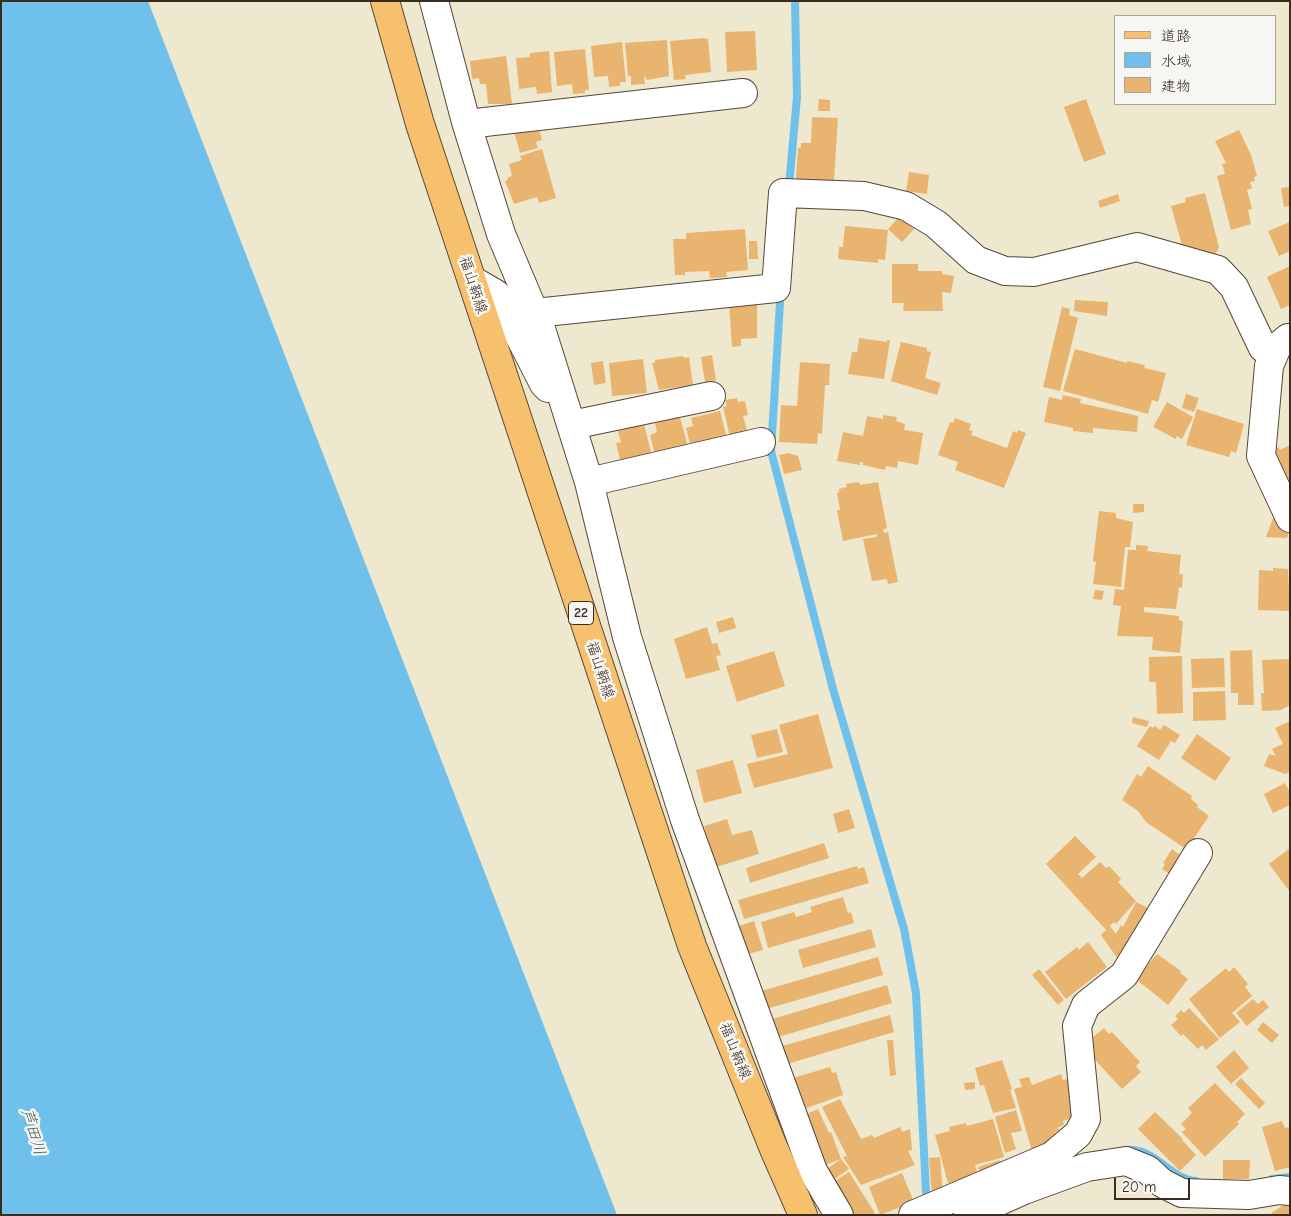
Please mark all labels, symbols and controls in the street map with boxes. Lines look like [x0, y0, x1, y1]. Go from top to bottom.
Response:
legend [1114, 15, 1276, 105]
text: 道路 [1161, 27, 1191, 45]
text: 水域 [1161, 52, 1191, 70]
text: 建物 [1161, 77, 1191, 95]
street label: 福山鞆線 [455, 254, 491, 316]
road number: 22 [568, 602, 594, 624]
street label: 福山鞆線 [582, 639, 618, 701]
street label: 福山鞆線 [715, 1020, 755, 1082]
water label: 芦田川 [17, 1106, 49, 1158]
scale bar [1116, 1168, 1192, 1200]
text: 20 m [1122, 1178, 1156, 1196]

